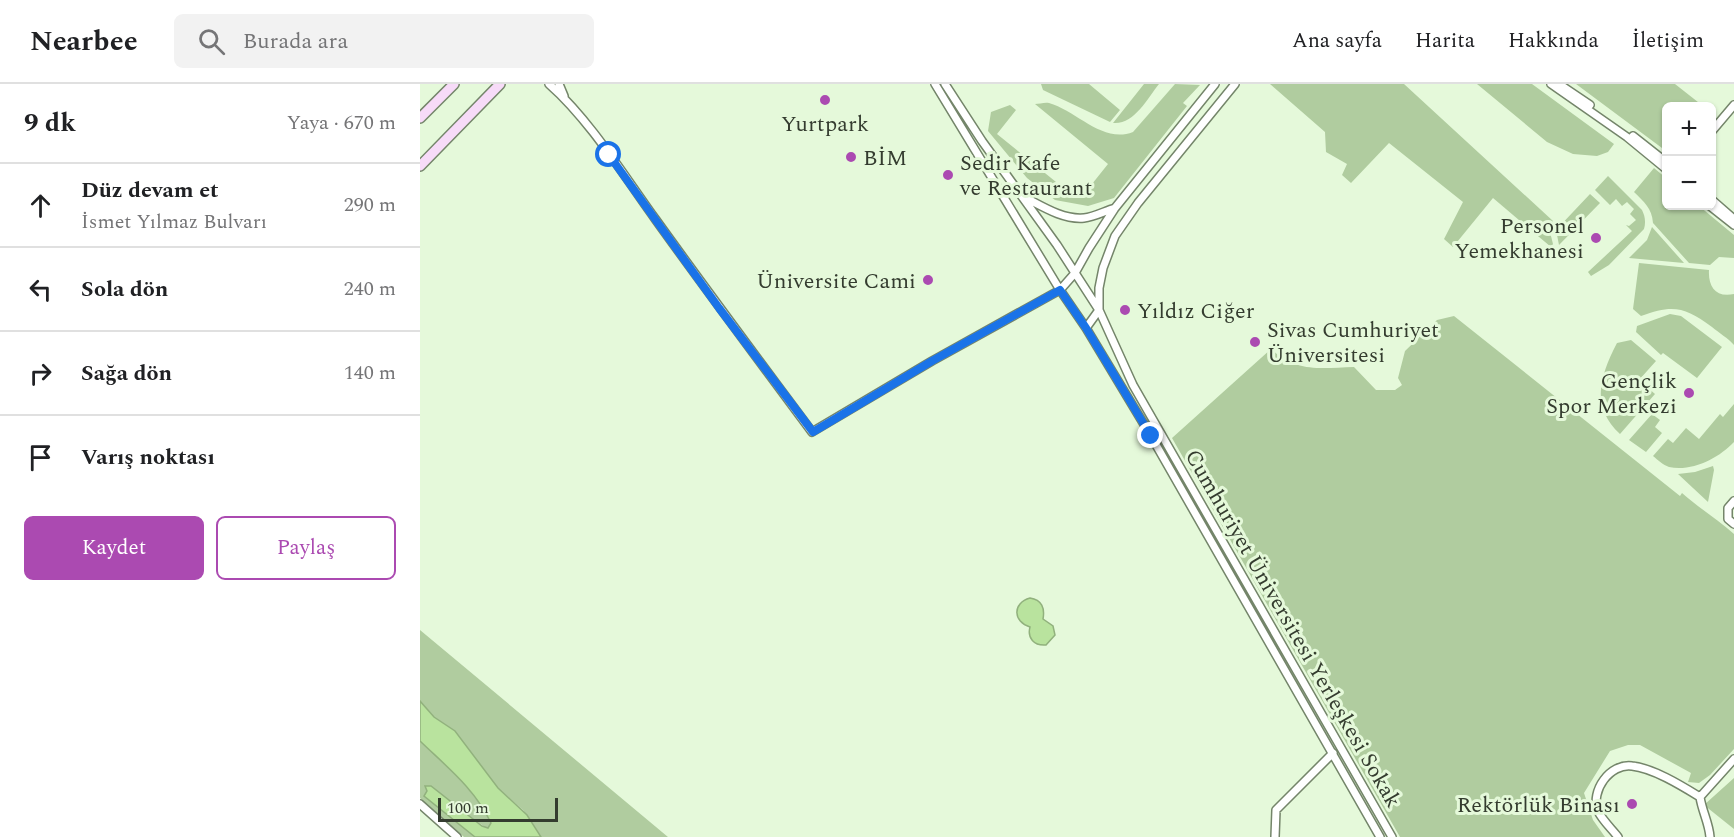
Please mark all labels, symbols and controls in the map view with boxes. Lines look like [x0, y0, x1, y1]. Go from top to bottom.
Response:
search box [174, 14, 594, 68]
text: Nearbee [30, 20, 138, 63]
icon: search [195, 25, 228, 58]
text: Burada ara [243, 25, 348, 58]
text: Ana sayfa [1292, 25, 1382, 57]
text: Harita [1415, 25, 1475, 57]
text: Hakkında [1508, 25, 1599, 57]
text: İletişim [1632, 25, 1704, 57]
marker: Yurtpark [818, 93, 832, 107]
map controls [1662, 102, 1716, 210]
button: + [1662, 102, 1716, 156]
text: 9 dk [24, 103, 76, 143]
text: Yaya · 670 m [287, 108, 396, 138]
place label: Yurtpark [781, 108, 869, 141]
route start [595, 141, 621, 167]
place label: BİM [863, 142, 907, 175]
place label: Sedir Kafe ve Restaurant [959, 147, 1093, 205]
marker: BİM [844, 150, 858, 164]
button: − [1662, 156, 1716, 210]
marker: Sedir Kafe ve Restaurant [941, 168, 955, 182]
text: Düz devam et [81, 174, 219, 207]
icon: ahead [24, 189, 57, 222]
text: 290 m [344, 190, 396, 220]
text: İsmet Yılmaz Bulvarı [81, 207, 267, 237]
place label: Personel Yemekhanesi [1454, 210, 1584, 268]
marker: Personel Yemekhanesi [1589, 231, 1603, 245]
place label: Üniversite Cami [756, 265, 916, 298]
icon: left [24, 273, 57, 306]
text: Sola dön [81, 273, 168, 306]
marker: Üniversite Cami [921, 273, 935, 287]
text: 240 m [344, 274, 396, 304]
place label: Yıldız Ciğer [1137, 295, 1255, 328]
marker: Yıldız Ciğer [1118, 303, 1132, 317]
place label: Sivas Cumhuriyet Üniversitesi [1267, 314, 1439, 372]
marker: Sivas Cumhuriyet Üniversitesi [1248, 335, 1262, 349]
icon: right [24, 357, 57, 390]
text: Sağa dön [81, 357, 172, 390]
text: 140 m [344, 358, 396, 388]
place label: Gençlik Spor Merkezi [1546, 365, 1677, 423]
marker: Gençlik Spor Merkezi [1682, 386, 1696, 400]
route end [1137, 422, 1163, 448]
icon: arrive [24, 441, 57, 474]
text: Varış noktası [81, 441, 215, 474]
street label: Cumhuriyet Üniversitesi Yerleşkesi Sokak [1176, 443, 1409, 814]
button: Kaydet [24, 516, 204, 580]
button: Paylaş [216, 516, 396, 580]
place label: Rektörlük Binası [1457, 789, 1620, 822]
scale bar [438, 795, 558, 822]
text: 100 m [447, 796, 489, 820]
marker: Rektörlük Binası [1625, 797, 1639, 811]

